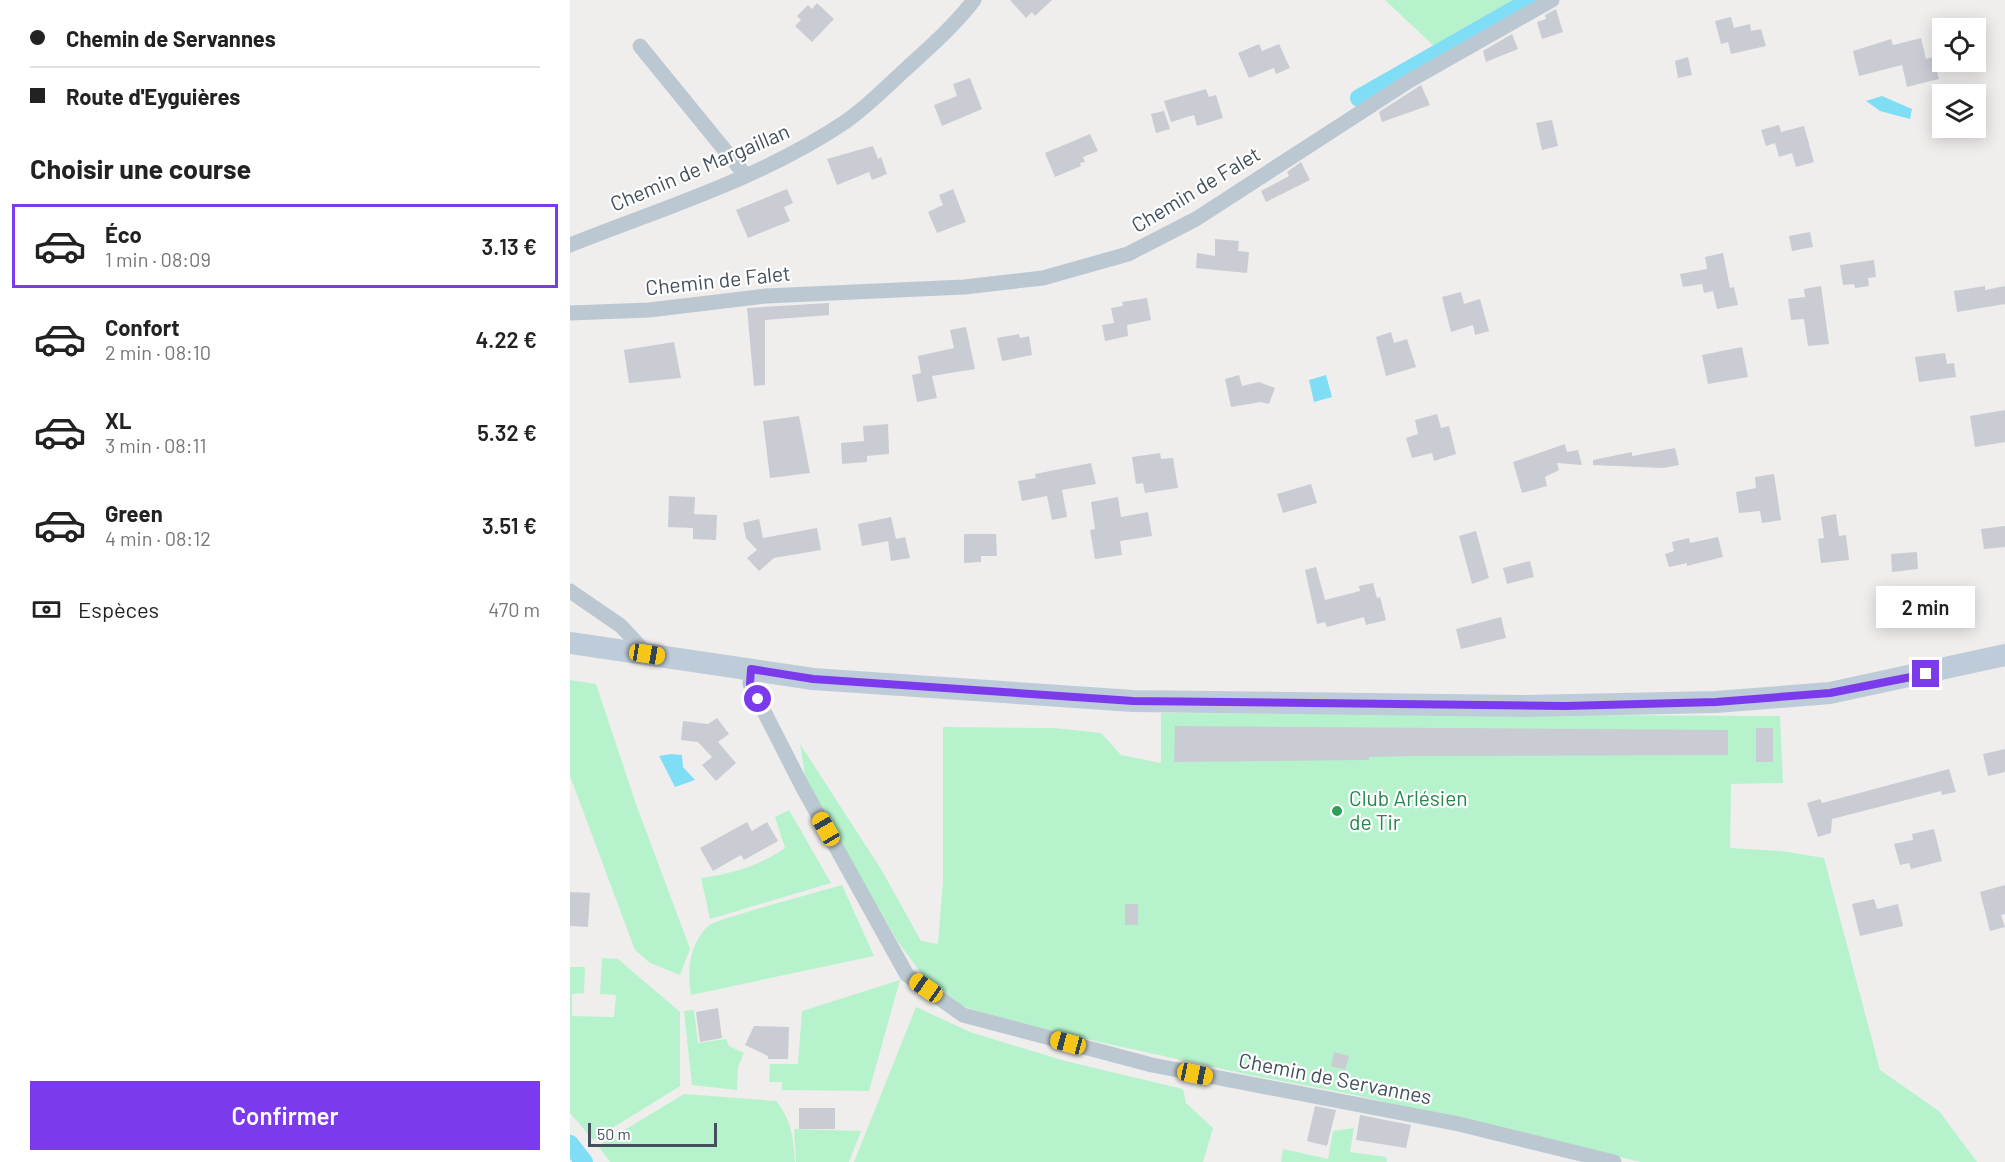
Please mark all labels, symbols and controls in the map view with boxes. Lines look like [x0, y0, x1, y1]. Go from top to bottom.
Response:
map controls [1932, 18, 1986, 138]
button: locate [1932, 18, 1986, 72]
text: Chemin de Servannes [66, 25, 276, 51]
text: Route d'Eyguières [66, 83, 240, 109]
button: layers [1932, 84, 1986, 138]
street label: Chemin de Margaillan [606, 118, 793, 216]
street label: Chemin de Falet [1126, 140, 1264, 237]
text: Choisir une course [30, 152, 251, 184]
icon: car [33, 219, 87, 273]
text: Éco [105, 221, 142, 247]
text: 3.13 € [481, 233, 537, 259]
text: 1 min · 08:09 [105, 247, 211, 271]
street label: Chemin de Falet [644, 259, 792, 300]
icon: car [33, 312, 87, 366]
text: Confort [105, 314, 180, 340]
text: 4.22 € [476, 326, 537, 352]
text: 2 min · 08:10 [105, 340, 211, 364]
icon: car [33, 405, 87, 459]
text: XL [105, 407, 131, 433]
text: 5.32 € [477, 419, 537, 445]
text: 3 min · 08:11 [105, 433, 206, 457]
icon: car [33, 498, 87, 552]
text: Green [105, 500, 163, 526]
text: 3.51 € [482, 512, 537, 538]
text: 4 min · 08:12 [105, 526, 211, 550]
callout: 2 min [1876, 587, 1976, 629]
icon: cash [30, 593, 63, 626]
text: 2 min [1902, 595, 1949, 619]
text: Espèces [78, 596, 159, 622]
text: 470 m [488, 597, 540, 621]
car [628, 642, 666, 666]
route end [1912, 660, 1939, 687]
route start [744, 685, 771, 712]
place label: Club Arlésien de Tir [1349, 785, 1468, 834]
marker: Club Arlésien de Tir [1330, 804, 1344, 818]
car [809, 809, 843, 849]
car [906, 970, 946, 1006]
car [1048, 1030, 1088, 1056]
street label: Chemin de Servannes [1237, 1047, 1434, 1108]
car [1176, 1061, 1214, 1087]
button: Confirmer [30, 1081, 540, 1150]
scale bar [588, 1120, 717, 1148]
text: 50 m [597, 1124, 631, 1143]

